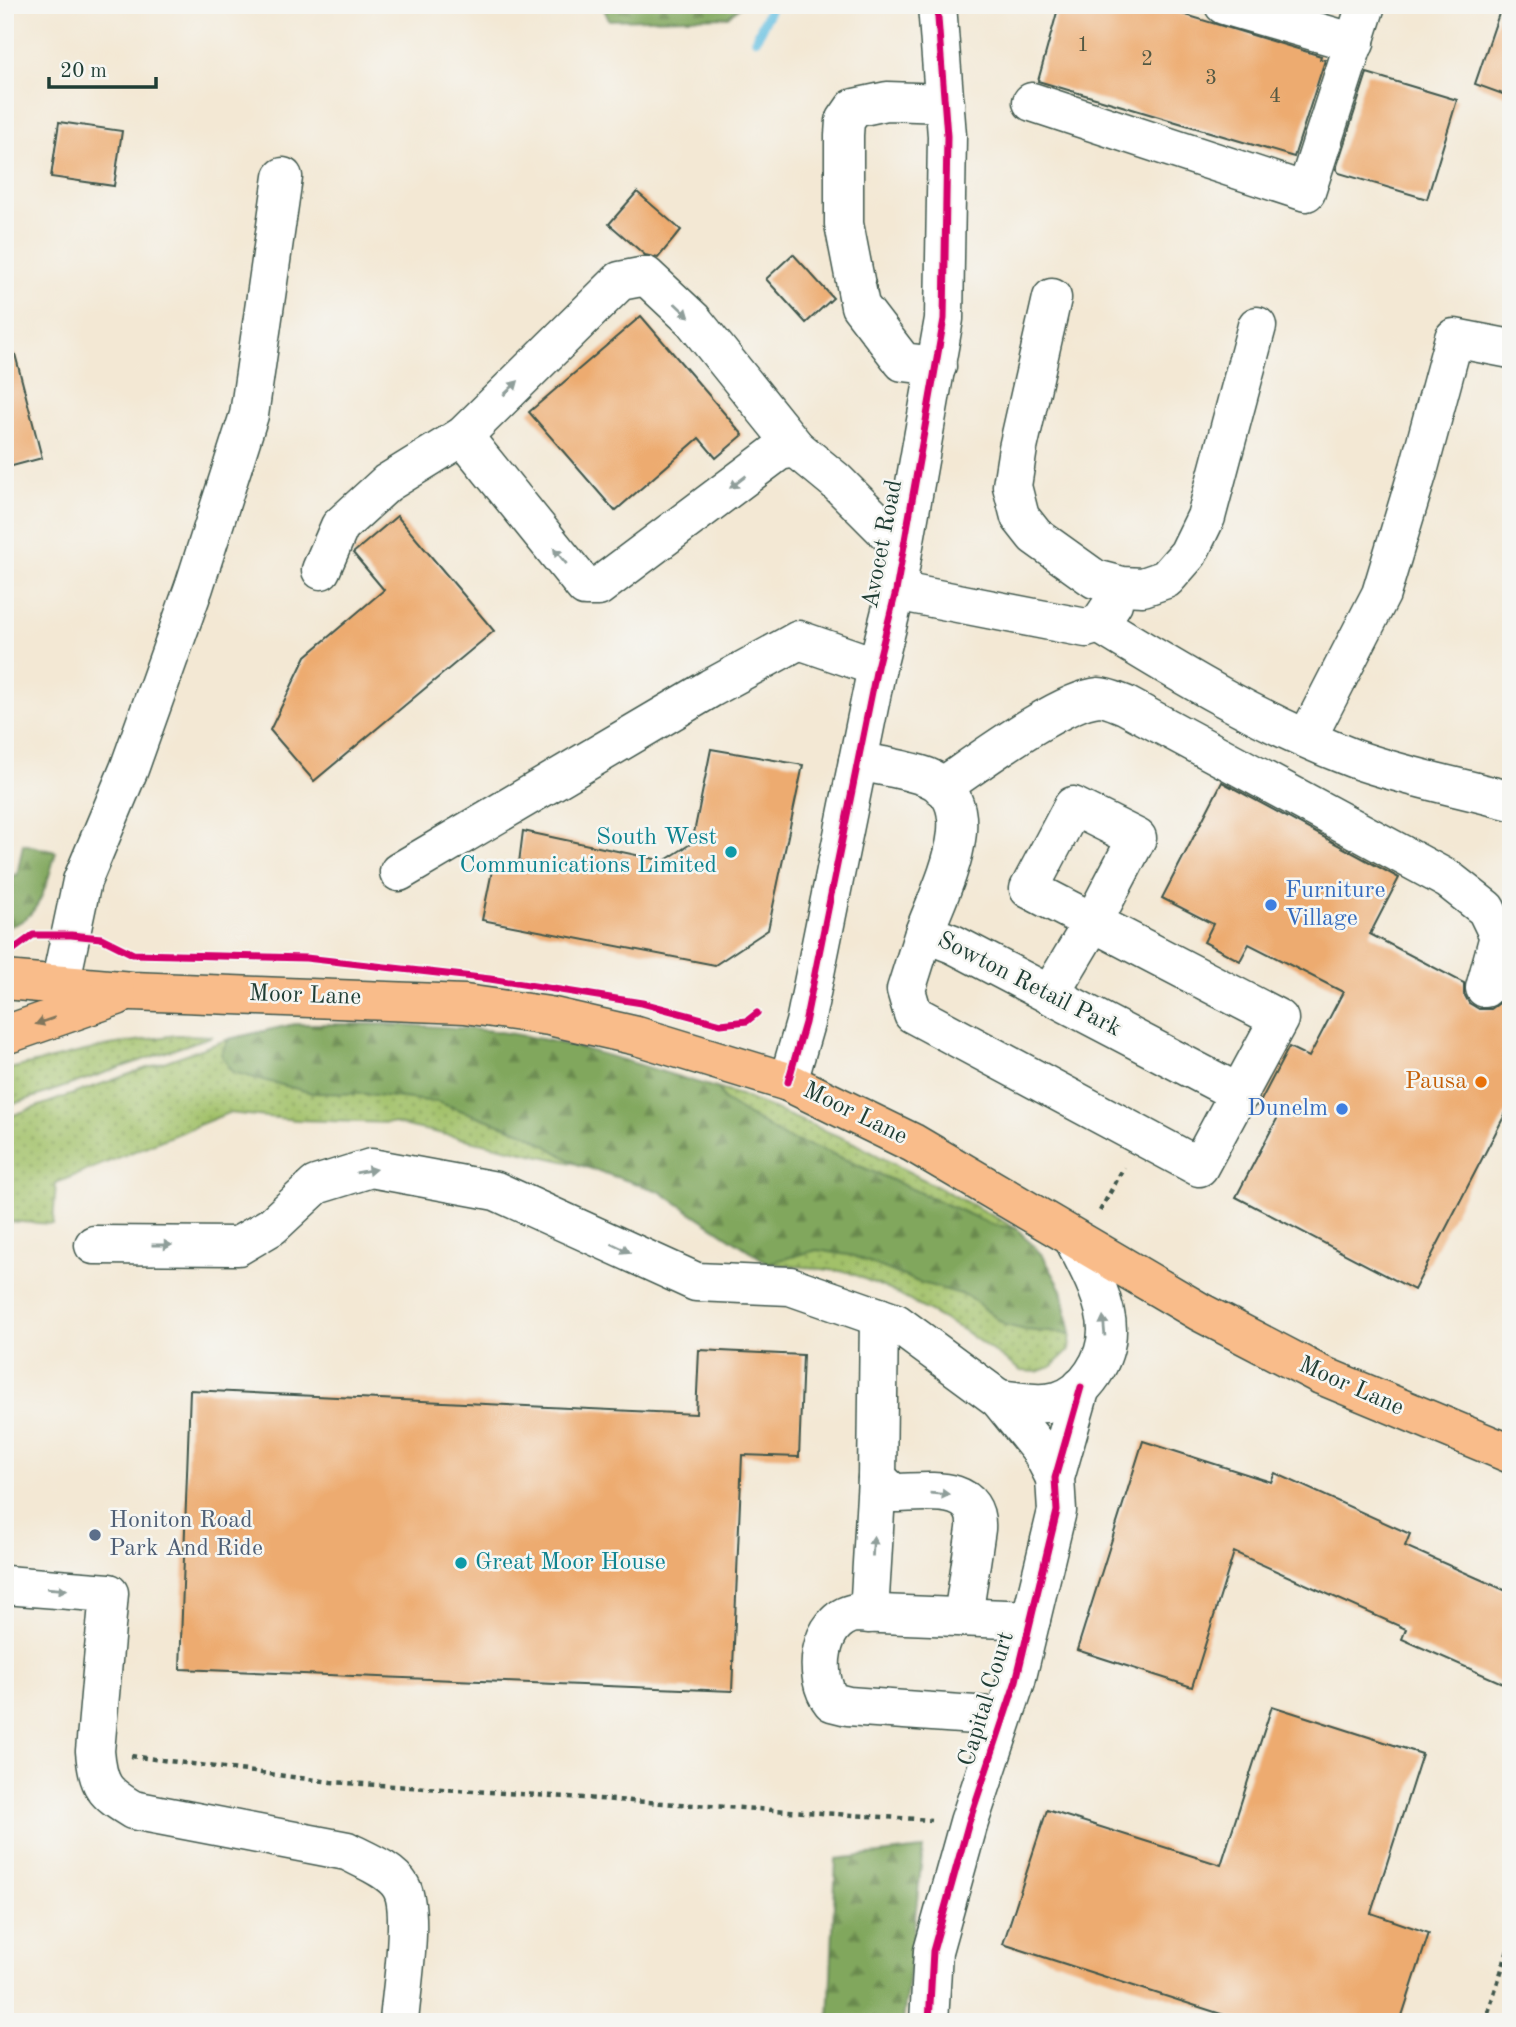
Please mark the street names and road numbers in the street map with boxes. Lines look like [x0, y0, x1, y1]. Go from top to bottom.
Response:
street label: Avocet Road [859, 478, 907, 610]
street label: Sowton Retail Park [933, 928, 1125, 1042]
street label: Moor Lane [248, 982, 362, 1010]
street label: Moor Lane [799, 1079, 911, 1149]
street label: Moor Lane [1295, 1353, 1407, 1421]
street label: Capital Court [955, 1629, 1019, 1769]

